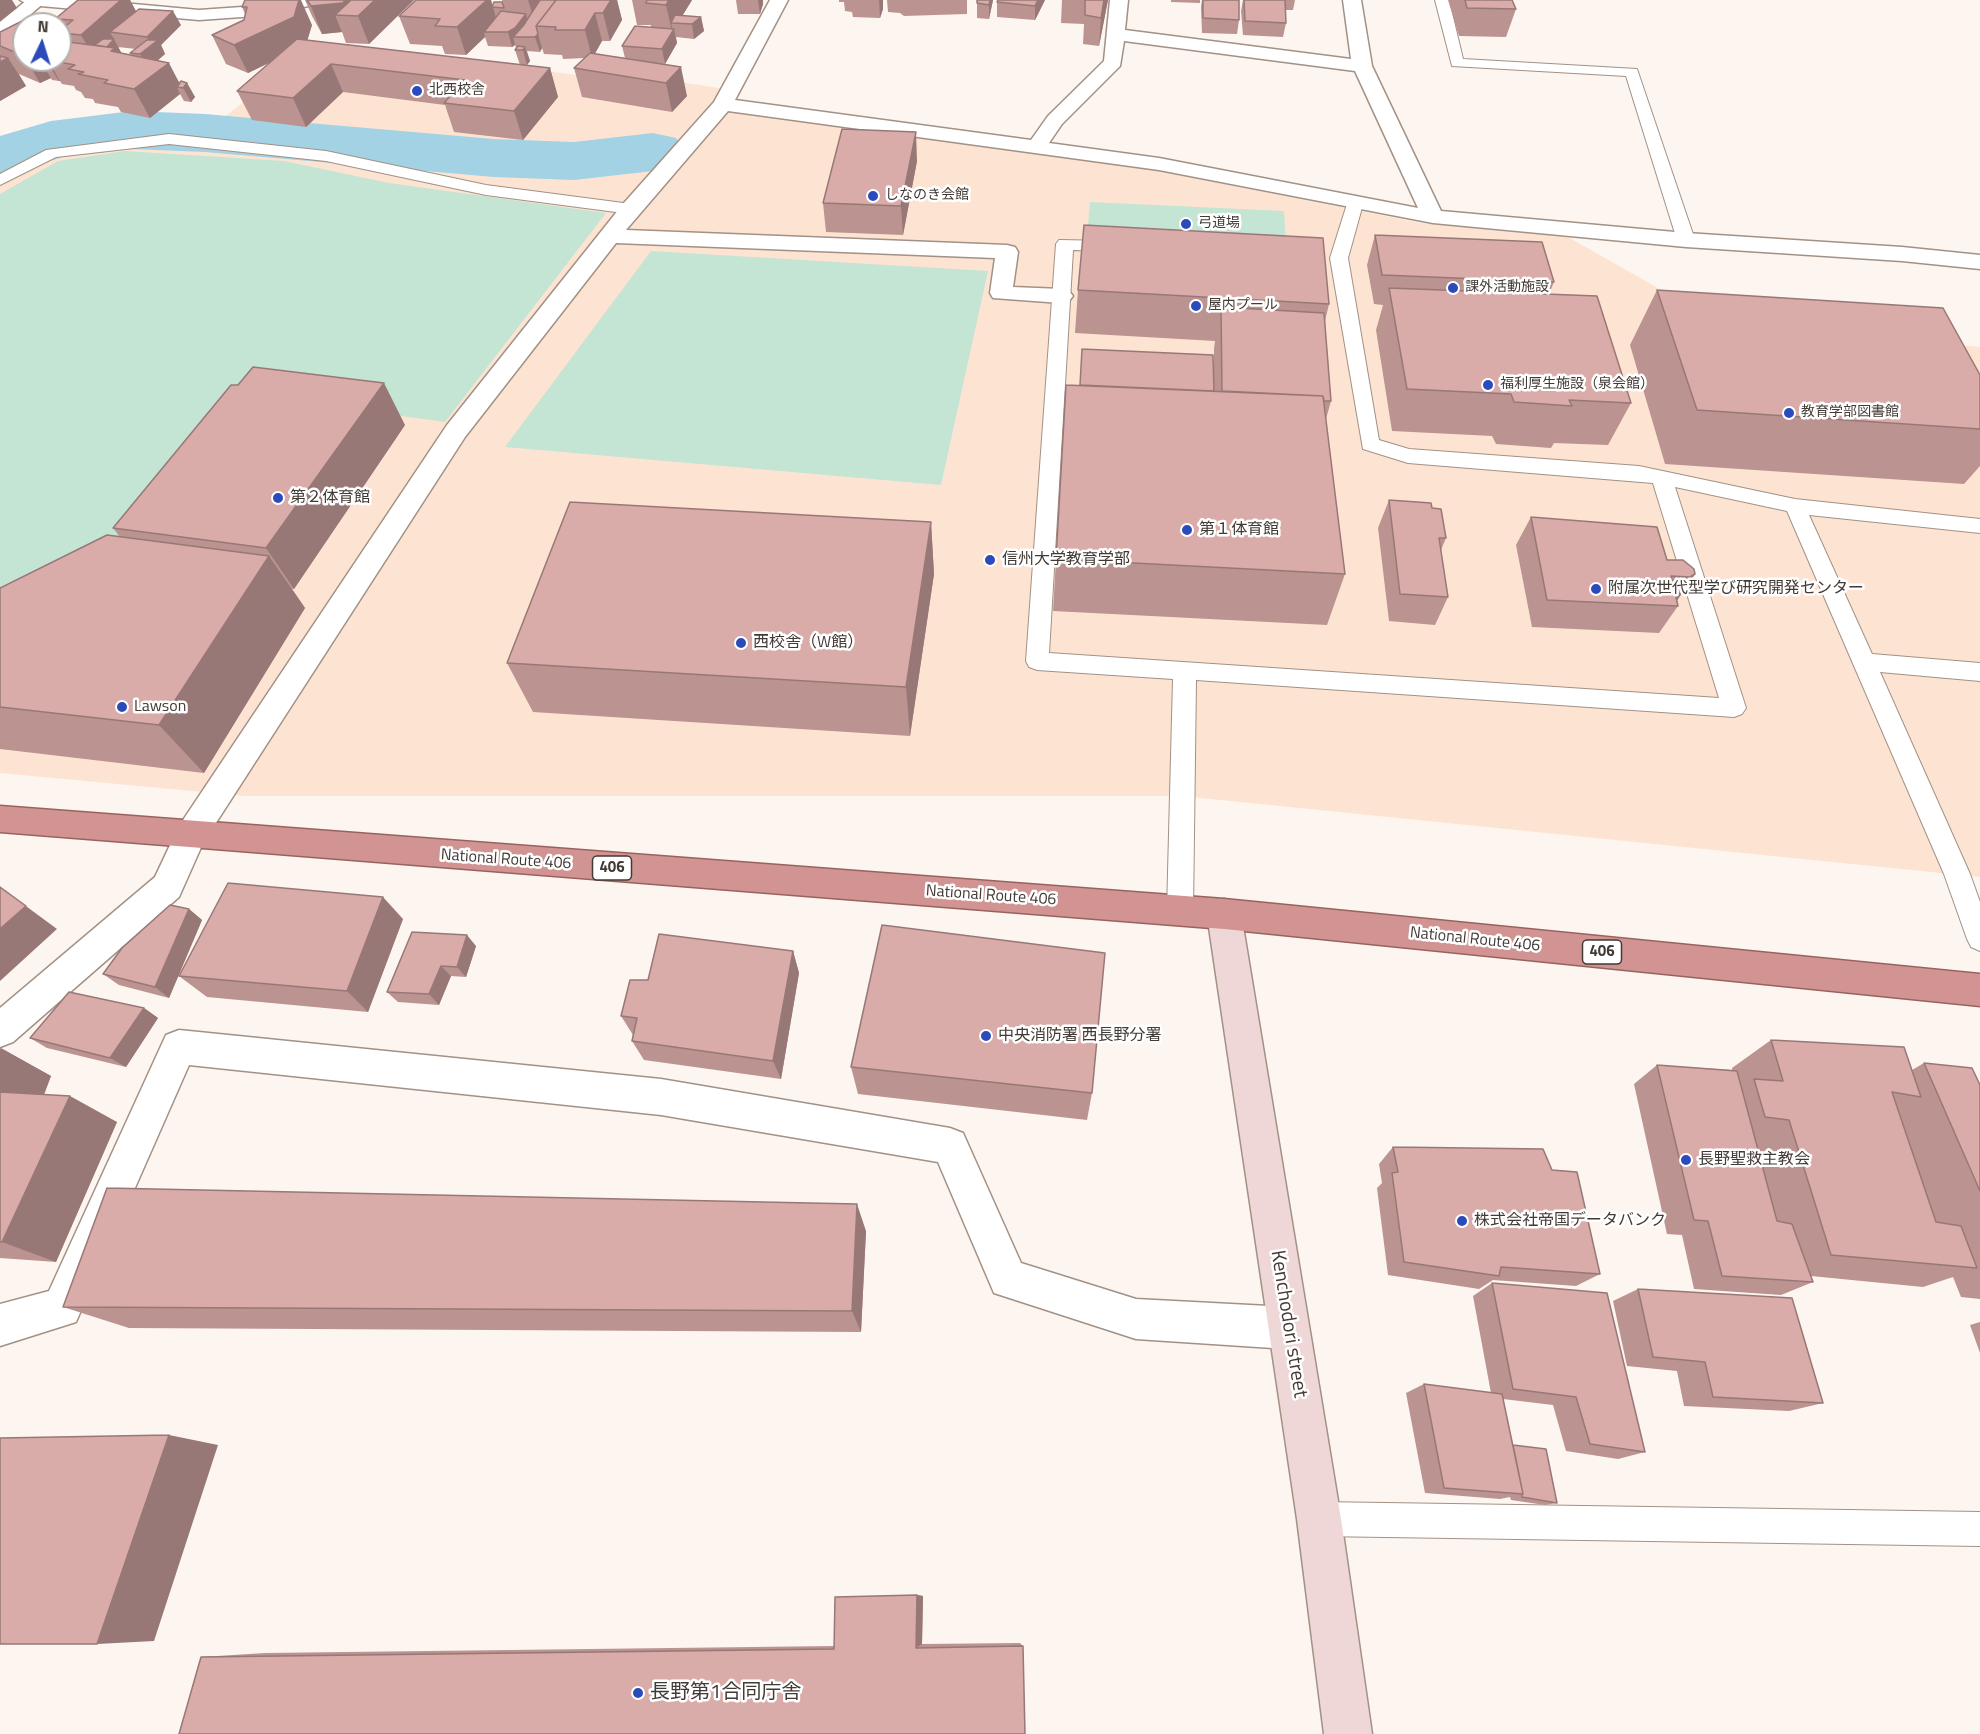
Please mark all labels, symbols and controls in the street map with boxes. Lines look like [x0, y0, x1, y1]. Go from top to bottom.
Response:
north arrow [12, 12, 72, 72]
text: N [37, 14, 49, 38]
place label: 北西校舎 [429, 83, 485, 99]
marker: 北西校舎 [410, 84, 424, 98]
place label: しなのき会館 [885, 188, 969, 204]
marker: しなのき会館 [866, 189, 880, 203]
place label: 弓道場 [1198, 216, 1240, 232]
marker: 弓道場 [1179, 217, 1193, 231]
place label: 課外活動施設 [1465, 280, 1549, 296]
marker: 課外活動施設 [1446, 281, 1460, 295]
place label: 屋内プール [1208, 298, 1278, 314]
marker: 屋内プール [1189, 299, 1203, 313]
place label: 福利厚生施設（泉会館） [1500, 377, 1654, 393]
marker: 福利厚生施設（泉会館） [1481, 378, 1495, 392]
place label: 教育学部図書館 [1801, 405, 1899, 421]
marker: 教育学部図書館 [1782, 406, 1796, 420]
place label: 第２体育館 [290, 488, 370, 508]
marker: 第２体育館 [271, 491, 285, 505]
place label: 第１体育館 [1199, 520, 1279, 540]
marker: 第１体育館 [1180, 523, 1194, 537]
place label: 信州大学教育学部 [1002, 550, 1130, 570]
marker: 信州大学教育学部 [983, 553, 997, 567]
place label: 附属次世代型学び研究開発センター [1608, 579, 1864, 599]
marker: 附属次世代型学び研究開発センター [1589, 582, 1603, 596]
place label: 西校舎（W館） [753, 633, 863, 653]
marker: 西校舎（W館） [734, 636, 748, 650]
place label: Lawson [134, 697, 186, 717]
marker: Lawson [115, 700, 129, 714]
street label: National Route 406 [440, 846, 572, 874]
road number: 406 [592, 856, 632, 880]
street label: National Route 406 [925, 882, 1057, 910]
street label: National Route 406 [1409, 924, 1541, 956]
road number: 406 [1582, 940, 1622, 964]
place label: 中央消防署 西長野分署 [998, 1026, 1162, 1046]
marker: 中央消防署 西長野分署 [979, 1029, 993, 1043]
place label: 長野聖救主教会 [1698, 1150, 1810, 1170]
marker: 長野聖救主教会 [1679, 1153, 1693, 1167]
place label: 株式会社帝国データバンク [1474, 1211, 1666, 1231]
marker: 株式会社帝国データバンク [1455, 1214, 1469, 1228]
street label: Kenchodori street [1264, 1249, 1312, 1399]
place label: 長野第1合同庁舎 [650, 1681, 801, 1705]
marker: 長野第1合同庁舎 [631, 1686, 645, 1700]

